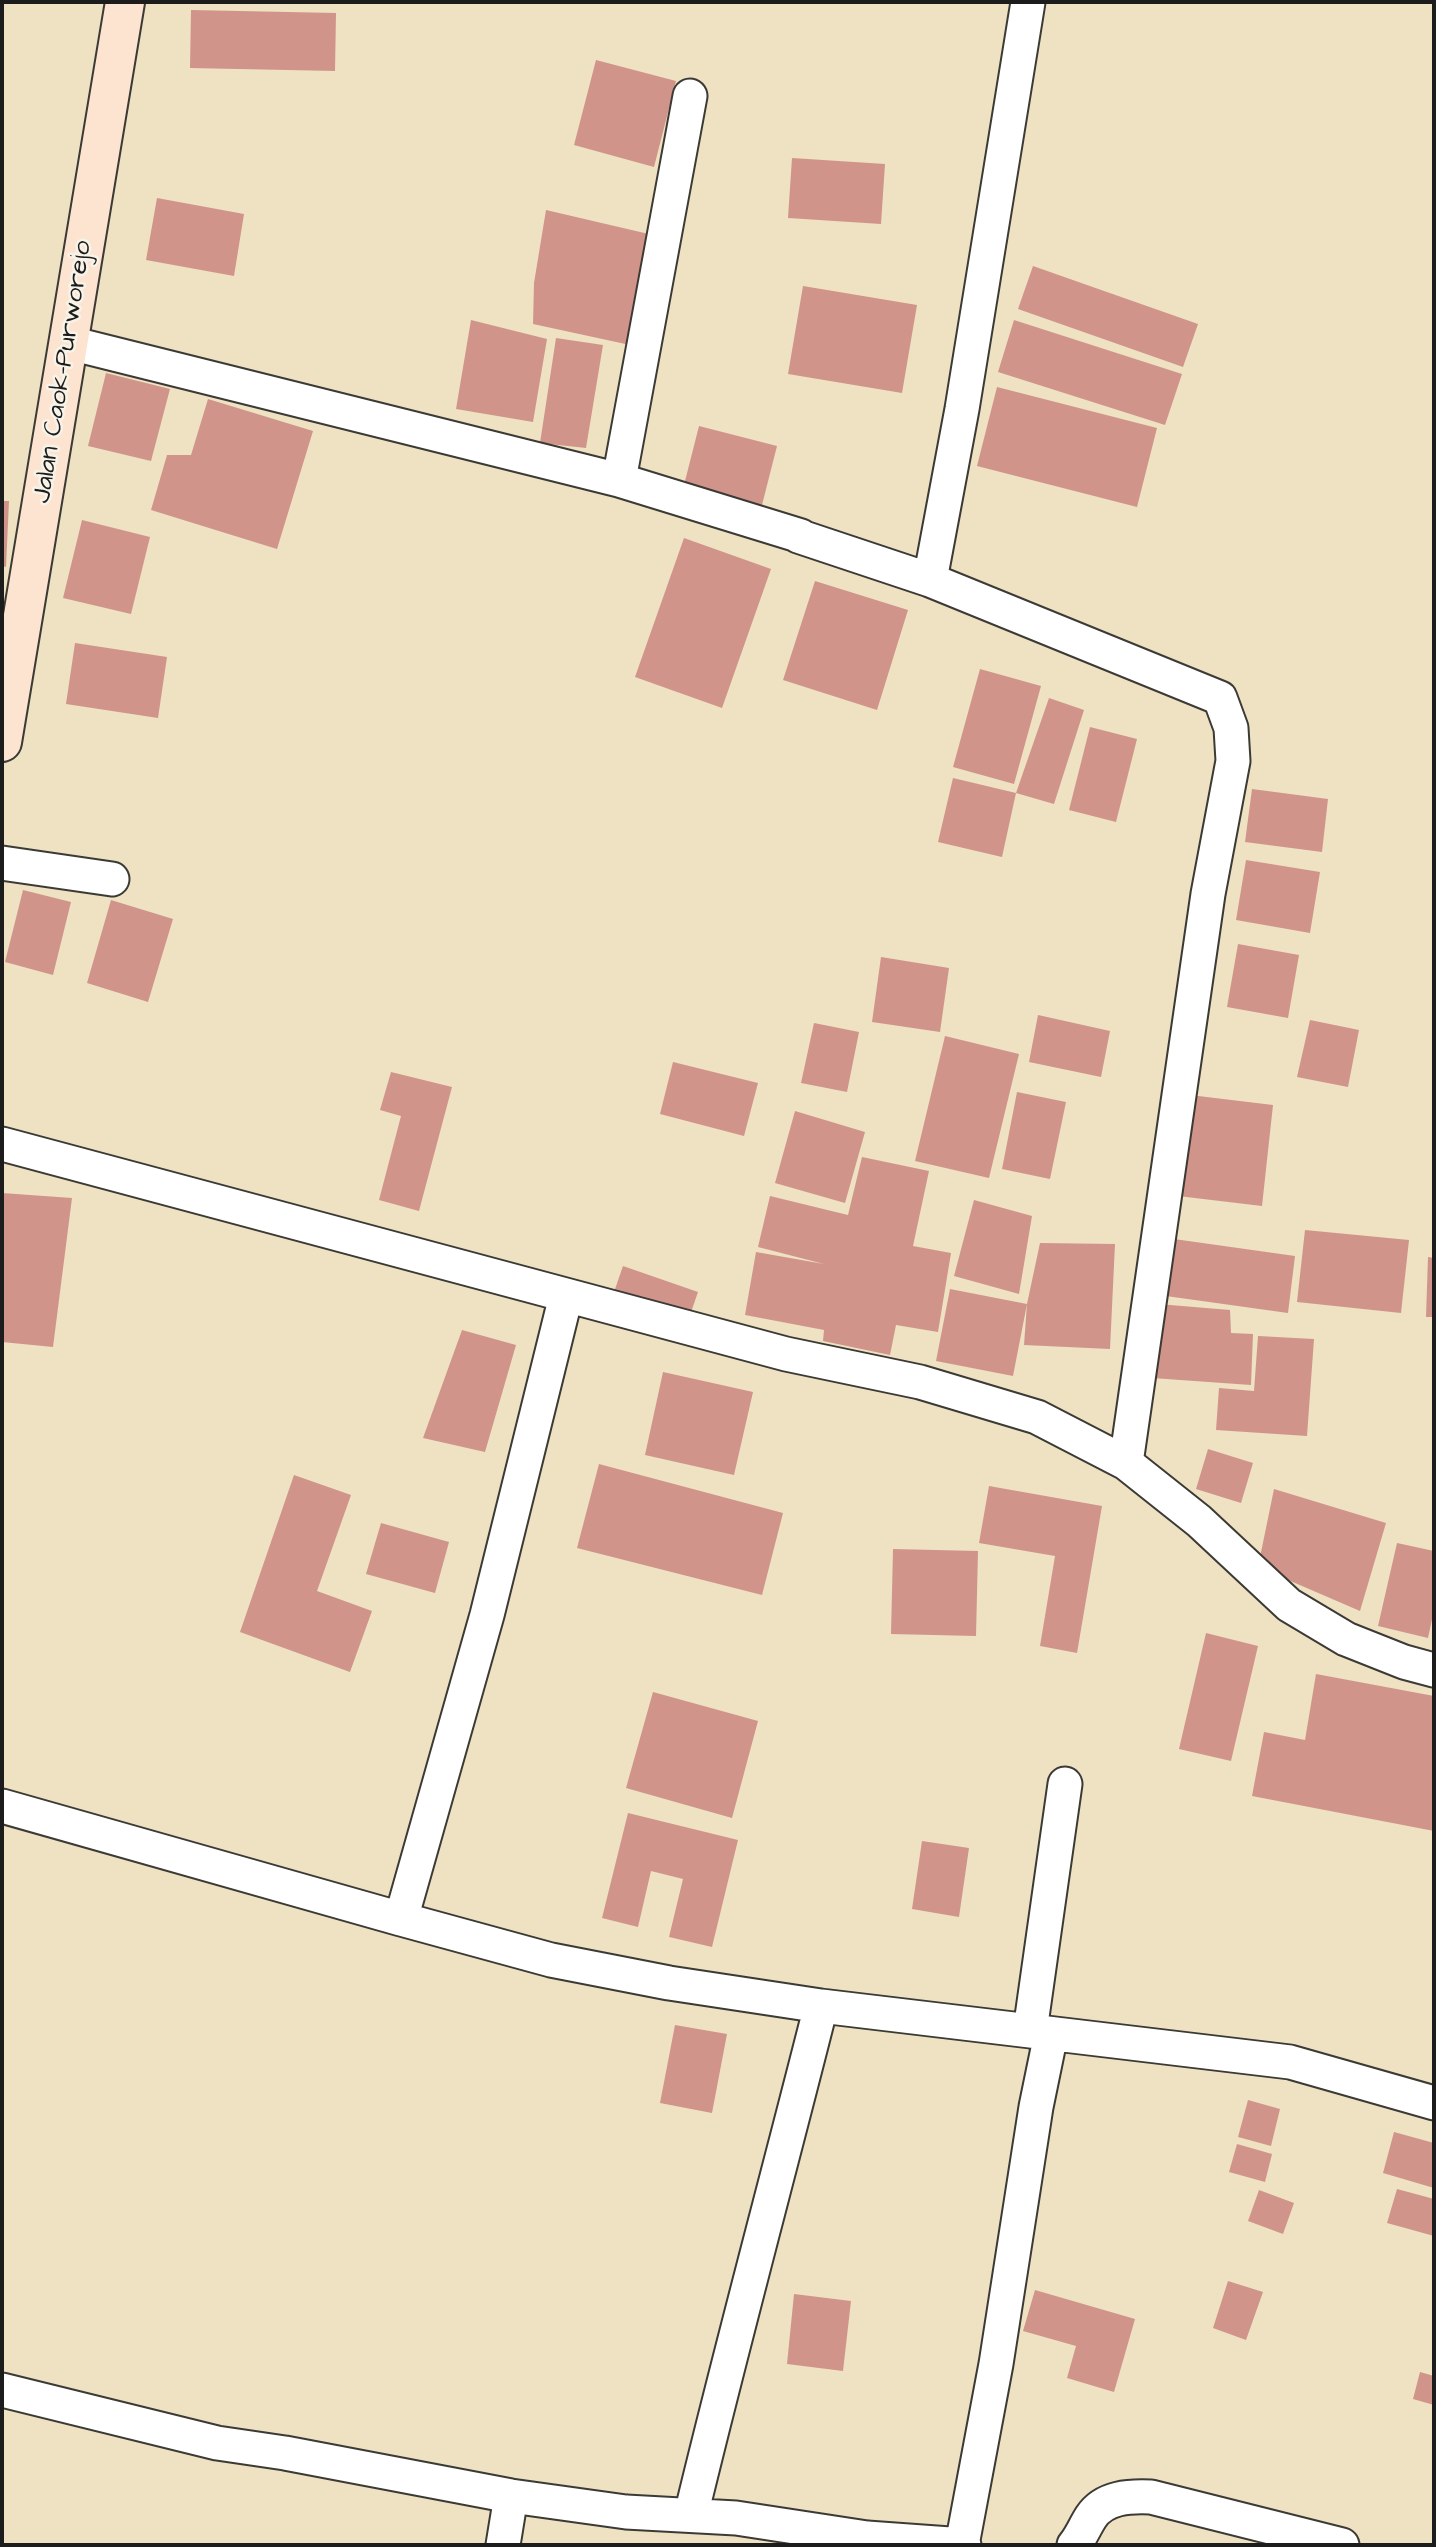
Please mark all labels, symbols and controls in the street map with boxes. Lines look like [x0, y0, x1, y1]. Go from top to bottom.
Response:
street label: Jalan Caok-Purworejo [28, 238, 100, 506]

